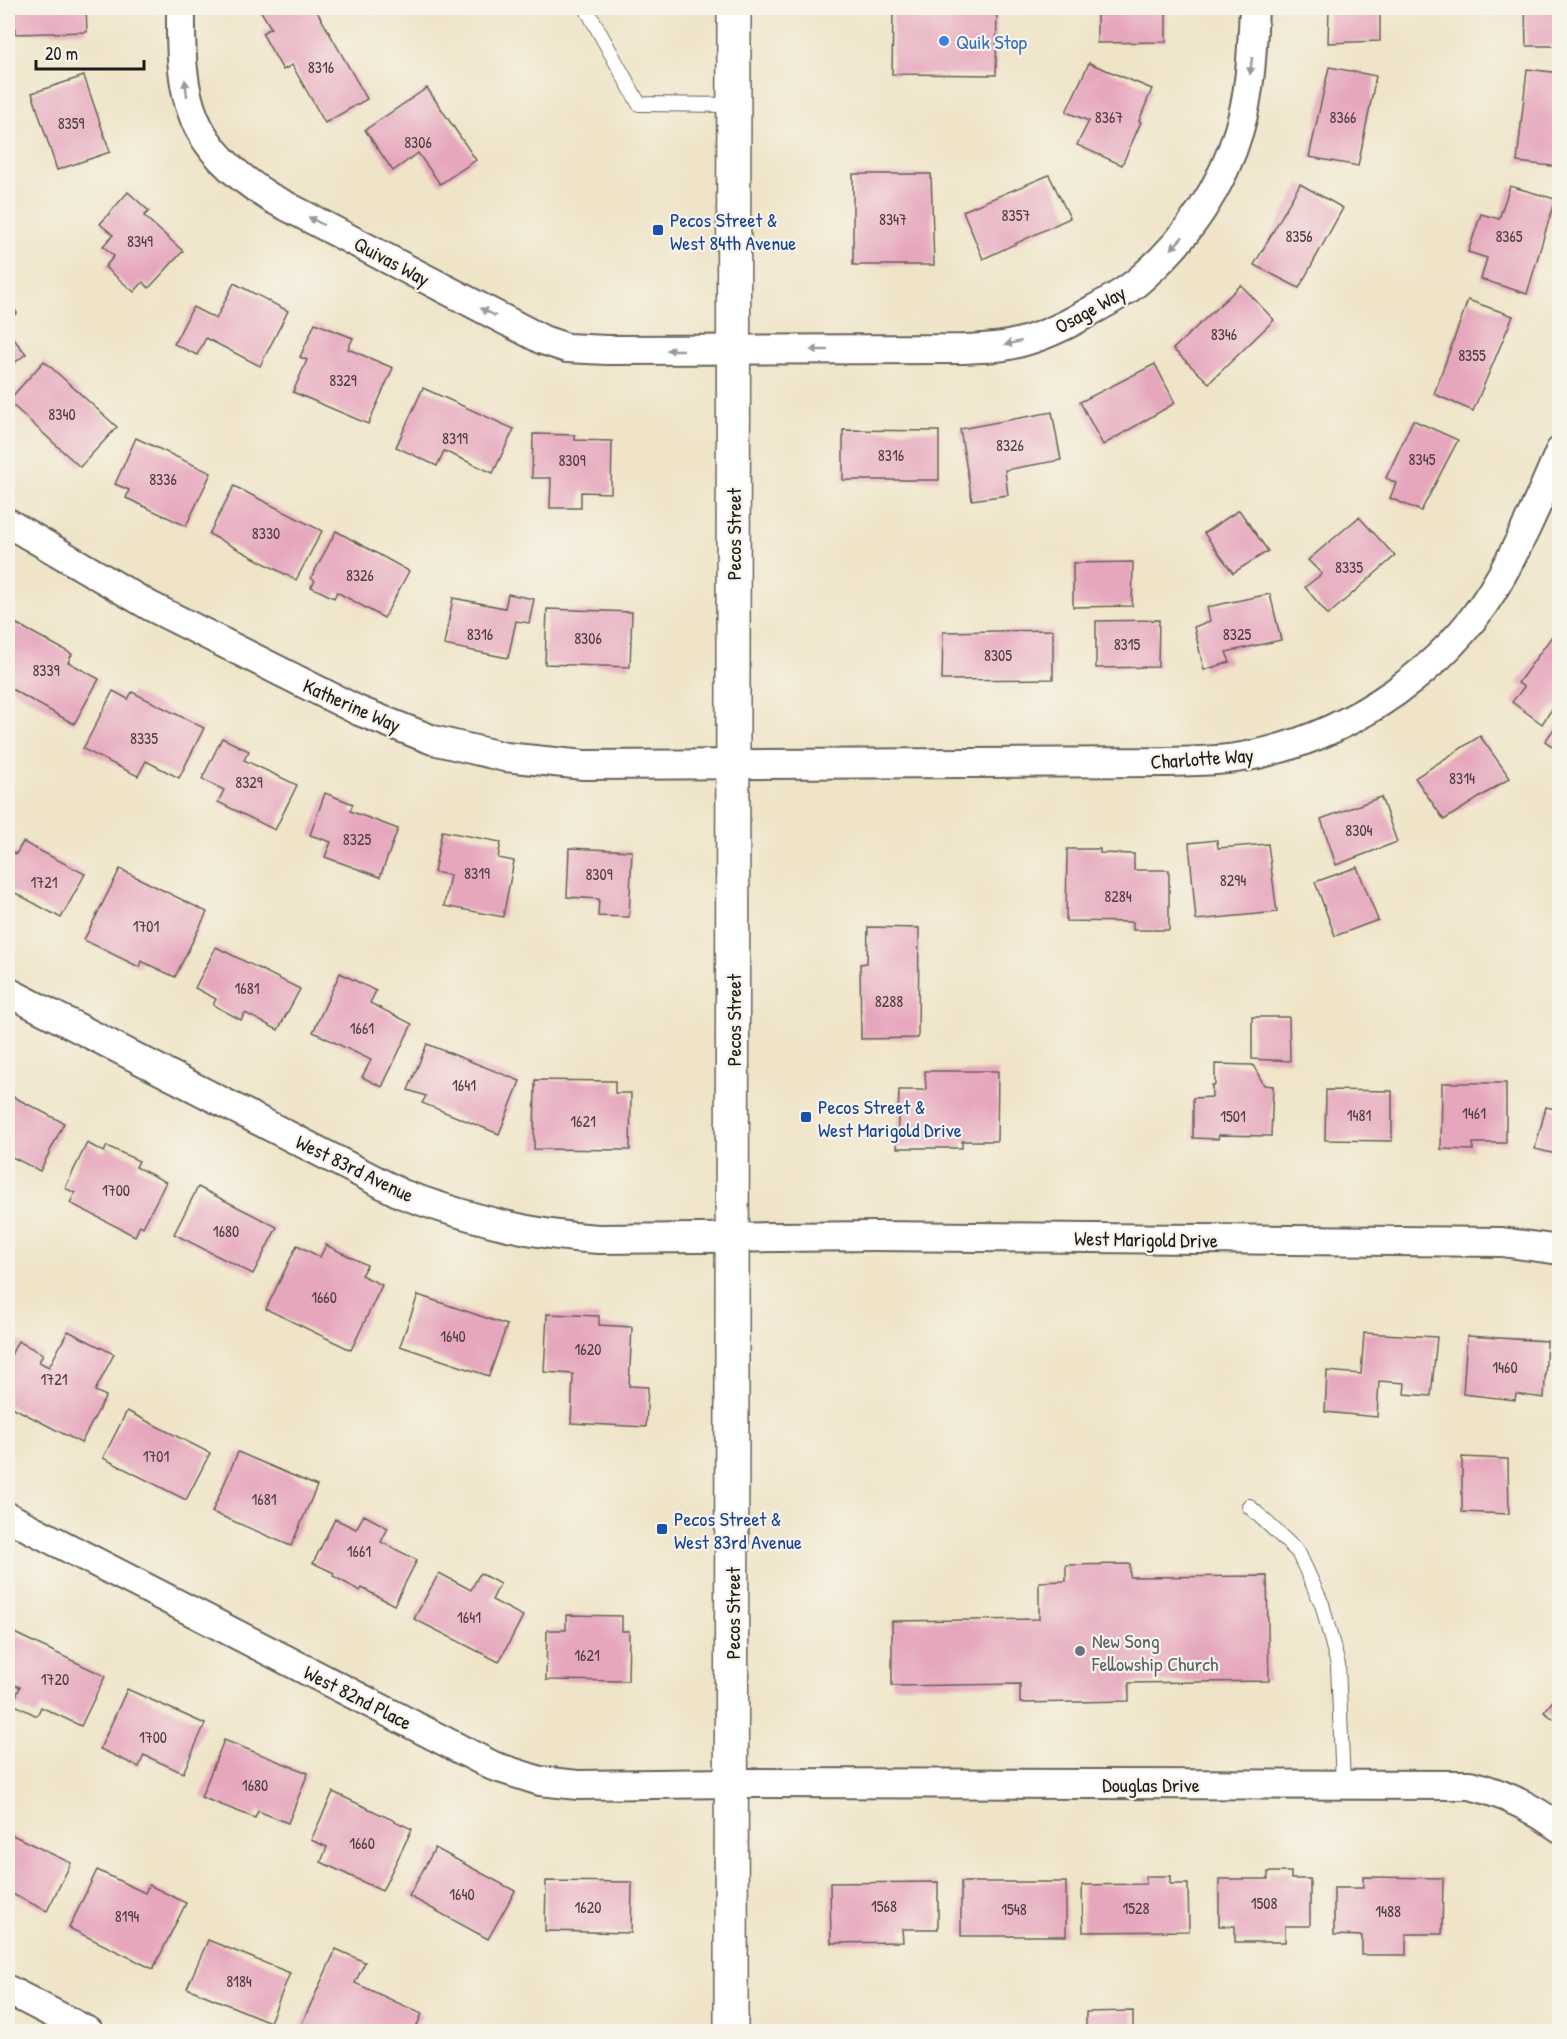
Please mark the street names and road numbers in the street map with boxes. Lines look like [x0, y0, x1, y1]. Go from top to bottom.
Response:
street label: Quivas Way [349, 230, 435, 292]
street label: Osage Way [1050, 279, 1130, 339]
street label: Pecos Street [720, 487, 747, 580]
street label: Katherine Way [299, 672, 405, 738]
street label: Charlotte Way [1150, 741, 1254, 775]
street label: Pecos Street [720, 973, 747, 1066]
street label: West 83rd Avenue [292, 1128, 418, 1208]
street label: West Marigold Drive [1074, 1224, 1218, 1254]
street label: Pecos Street [719, 1566, 746, 1659]
street label: West 82nd Place [300, 1658, 416, 1736]
street label: Douglas Drive [1102, 1771, 1200, 1798]

